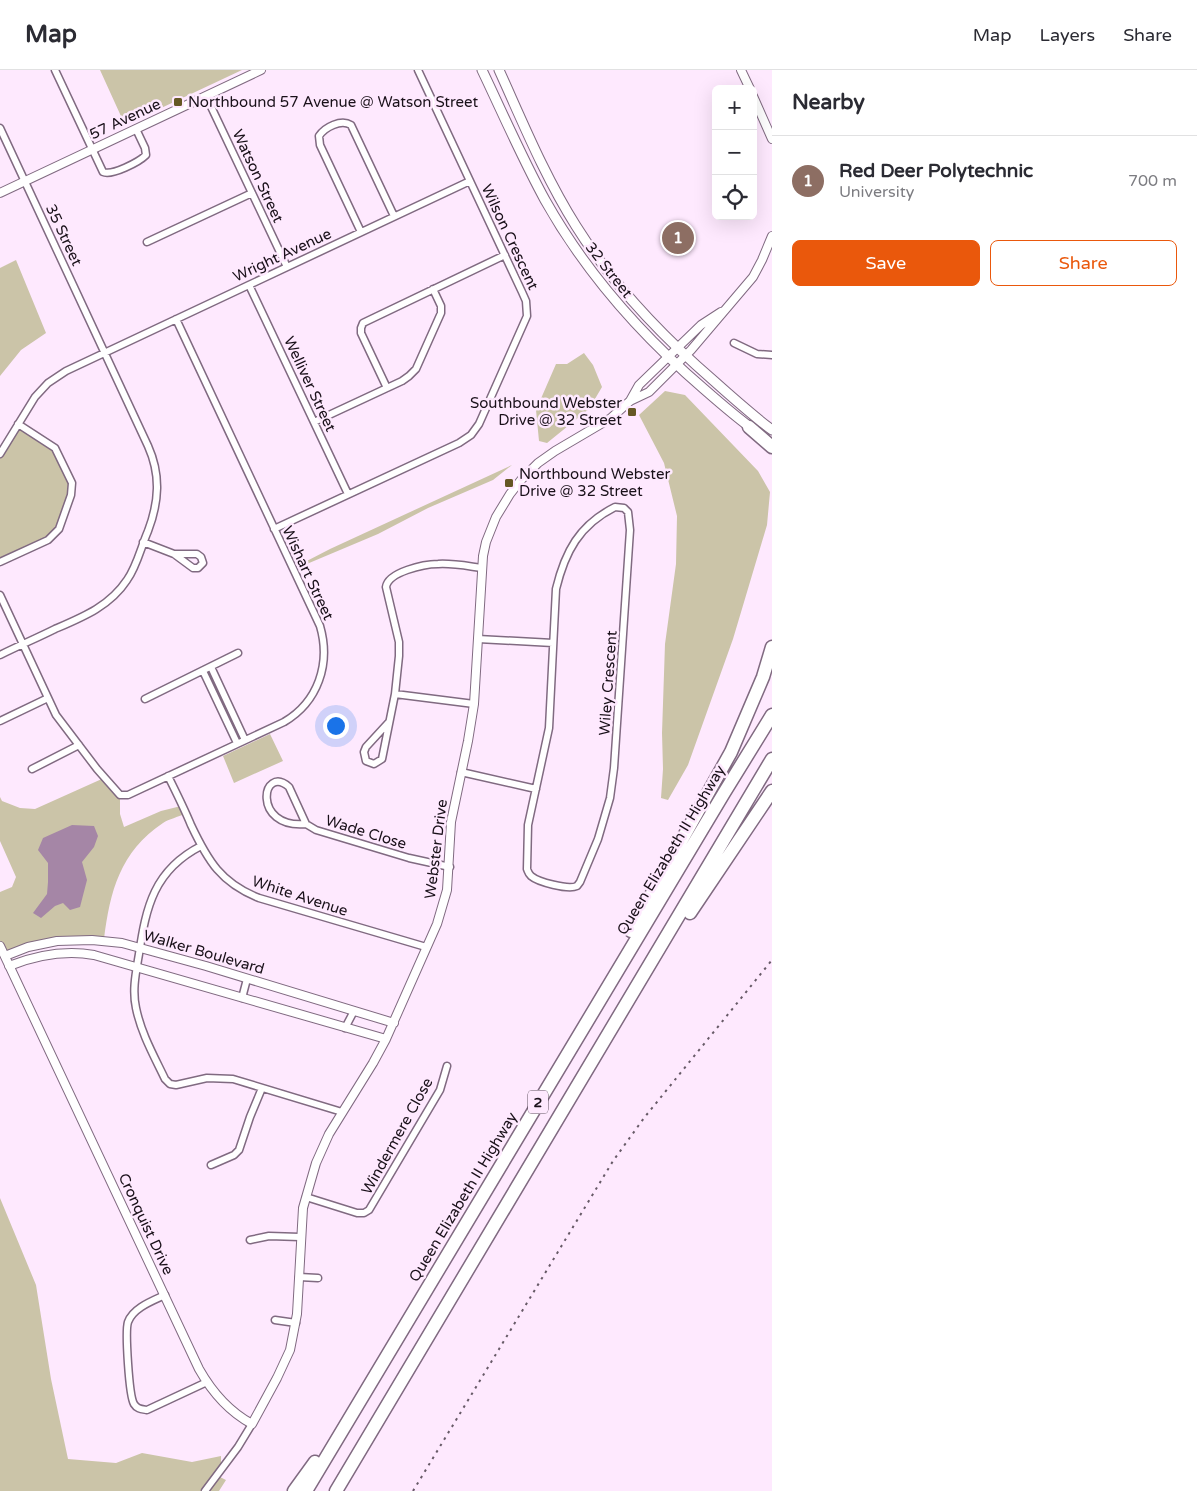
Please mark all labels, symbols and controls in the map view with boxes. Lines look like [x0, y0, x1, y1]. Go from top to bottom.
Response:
text: Map [25, 20, 77, 49]
text: Map [973, 24, 1012, 46]
text: Layers [1040, 24, 1095, 46]
text: Share [1123, 24, 1172, 46]
map controls [712, 85, 757, 220]
button: + [712, 85, 757, 130]
text: Nearby [792, 90, 865, 115]
place label: Northbound 57 Avenue @ Watson Street [188, 93, 479, 111]
street label: 57 Avenue [87, 95, 163, 143]
marker: Northbound 57 Avenue @ Watson Street [172, 96, 184, 108]
street label: Watson Street [229, 127, 288, 226]
button: − [712, 130, 757, 175]
text: Red Deer Polytechnic [839, 160, 1033, 182]
text: 1 [803, 171, 813, 191]
text: 700 m [1128, 171, 1177, 191]
button: locate [712, 175, 757, 220]
street label: Wilson Crescent [478, 181, 542, 293]
text: University [839, 182, 914, 202]
street label: 35 Street [42, 201, 86, 269]
pin: 1 [662, 219, 694, 257]
street label: Wright Avenue [230, 224, 334, 286]
street label: 32 Street [582, 239, 636, 302]
button: Save [792, 240, 980, 286]
button: Share [990, 240, 1177, 286]
street label: Welliver Street [280, 334, 340, 435]
place label: Southbound Webster Drive @ 32 Street [470, 394, 622, 429]
marker: Southbound Webster Drive @ 32 Street [626, 406, 638, 418]
place label: Northbound Webster Drive @ 32 Street [519, 465, 670, 500]
marker: Northbound Webster Drive @ 32 Street [503, 477, 515, 489]
street label: Wishart Street [278, 523, 338, 623]
street label: Wiley Crescent [595, 629, 621, 736]
your location [323, 713, 349, 739]
street label: Queen Elizabeth II Highway [613, 762, 729, 938]
street label: Webster Drive [421, 798, 451, 900]
street label: Wade Close [323, 811, 409, 853]
street label: White Avenue [250, 872, 350, 920]
street label: Walker Boulevard [141, 926, 267, 978]
street label: Windermere Close [357, 1074, 437, 1198]
road number: 2 [528, 1090, 548, 1114]
street label: Queen Elizabeth II Highway [405, 1109, 521, 1285]
street label: Cronquist Drive [115, 1170, 177, 1278]

